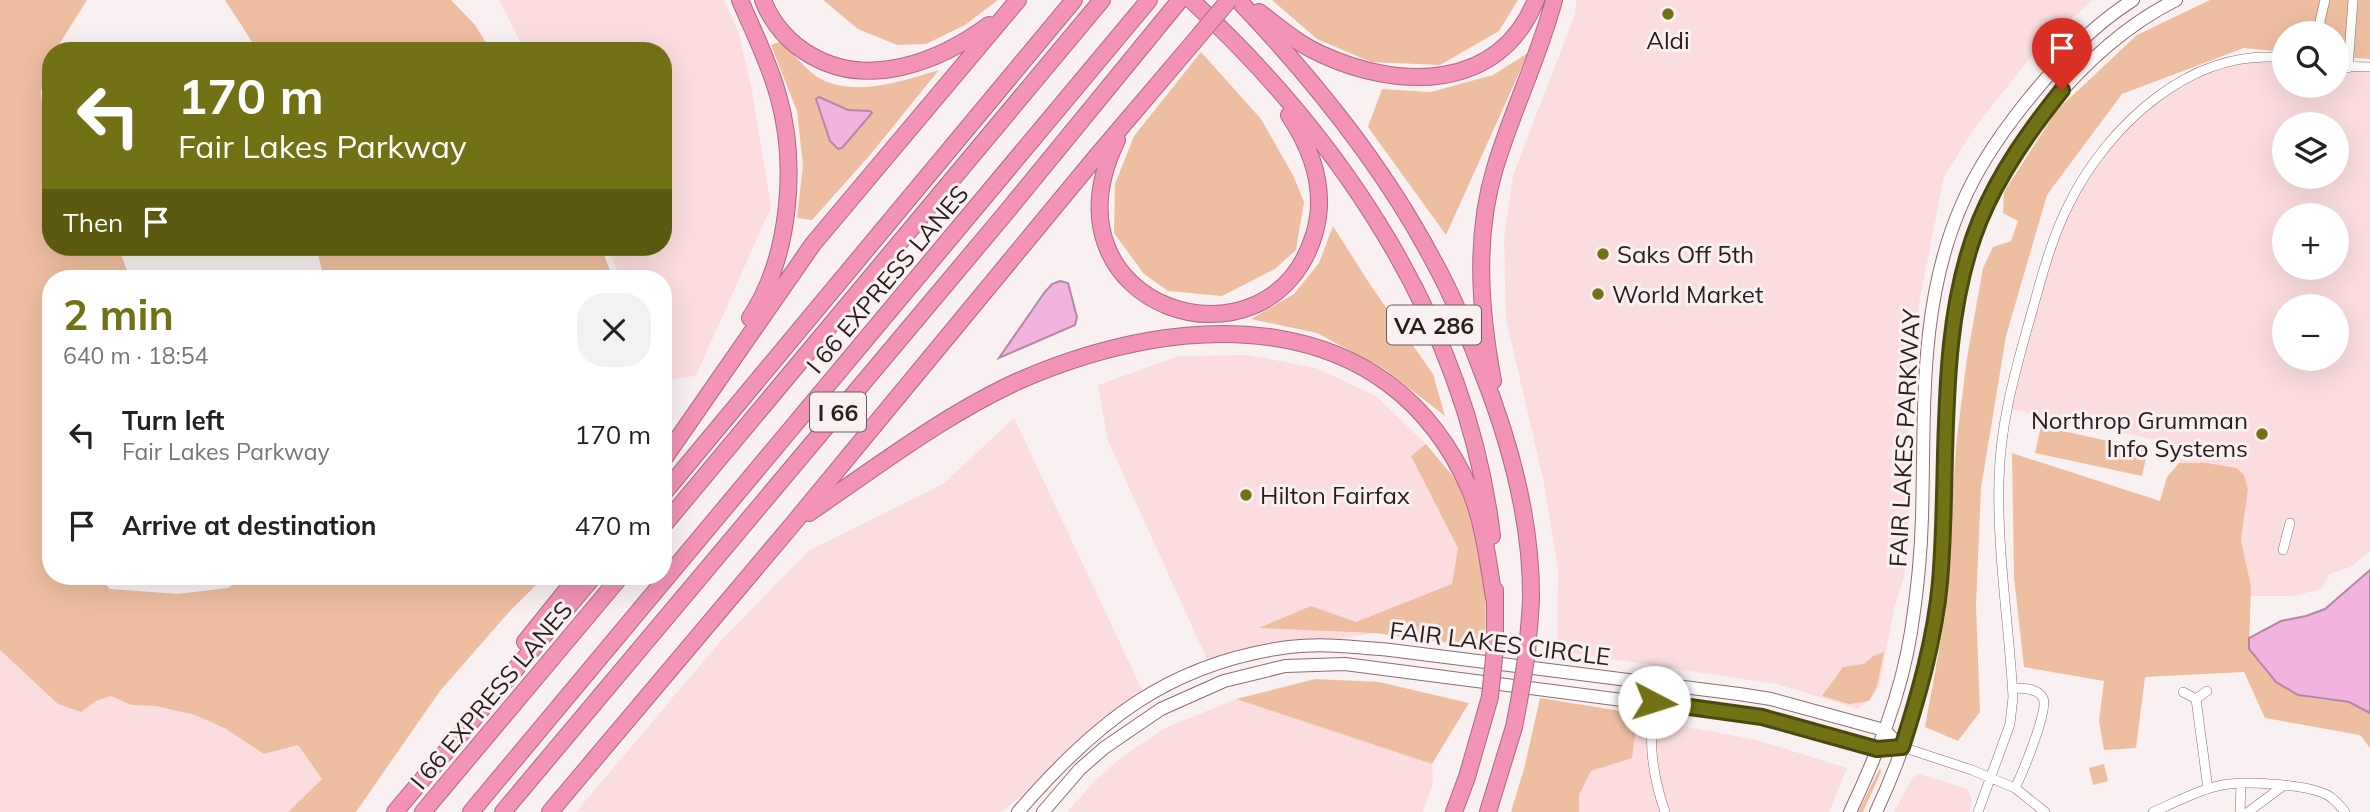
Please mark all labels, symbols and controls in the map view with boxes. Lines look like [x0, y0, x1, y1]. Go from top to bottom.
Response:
marker: Aldi [1660, 6, 1676, 22]
pin [2032, 18, 2092, 90]
map controls [2272, 21, 2349, 371]
button: search [2272, 21, 2349, 98]
place label: Aldi [1646, 25, 1690, 55]
icon: arrive [2043, 29, 2081, 67]
text: 170 m [178, 65, 324, 126]
icon: left [63, 70, 154, 161]
button: layers [2272, 112, 2349, 189]
text: Fair Lakes Parkway [178, 126, 467, 166]
street label: I 66 EXPRESS LANES [800, 179, 974, 379]
icon: arrive [137, 203, 175, 241]
button: + [2272, 203, 2349, 280]
text: Then [63, 206, 123, 239]
place label: Saks Off 5th [1617, 239, 1754, 269]
marker: Saks Off 5th [1595, 246, 1611, 262]
place label: World Market [1612, 279, 1763, 309]
marker: World Market [1590, 286, 1606, 302]
text: 2 min [63, 288, 174, 341]
button: close [577, 293, 651, 367]
button: − [2272, 294, 2349, 371]
road number: VA 286 [1387, 306, 1481, 344]
street label: FAIR LAKES PARKWAY [1882, 308, 1926, 568]
text: 640 m · 18:54 [63, 341, 208, 370]
road number: I 66 [810, 392, 866, 432]
text: Turn left [122, 404, 224, 437]
place label: Northrop Grumman Info Systems [2031, 405, 2248, 463]
icon: left [63, 416, 101, 454]
text: 170 m [575, 418, 651, 451]
marker: Northrop Grumman Info Systems [2254, 426, 2270, 442]
text: Fair Lakes Parkway [122, 437, 330, 466]
place label: Hilton Fairfax [1260, 480, 1410, 510]
marker: Hilton Fairfax [1238, 487, 1254, 503]
icon: arrive [63, 507, 101, 545]
text: Arrive at destination [122, 509, 377, 542]
text: 470 m [575, 509, 651, 542]
street label: I 66 EXPRESS LANES [404, 595, 578, 795]
street label: FAIR LAKES CIRCLE [1388, 615, 1612, 671]
position arrow [1617, 665, 1691, 739]

